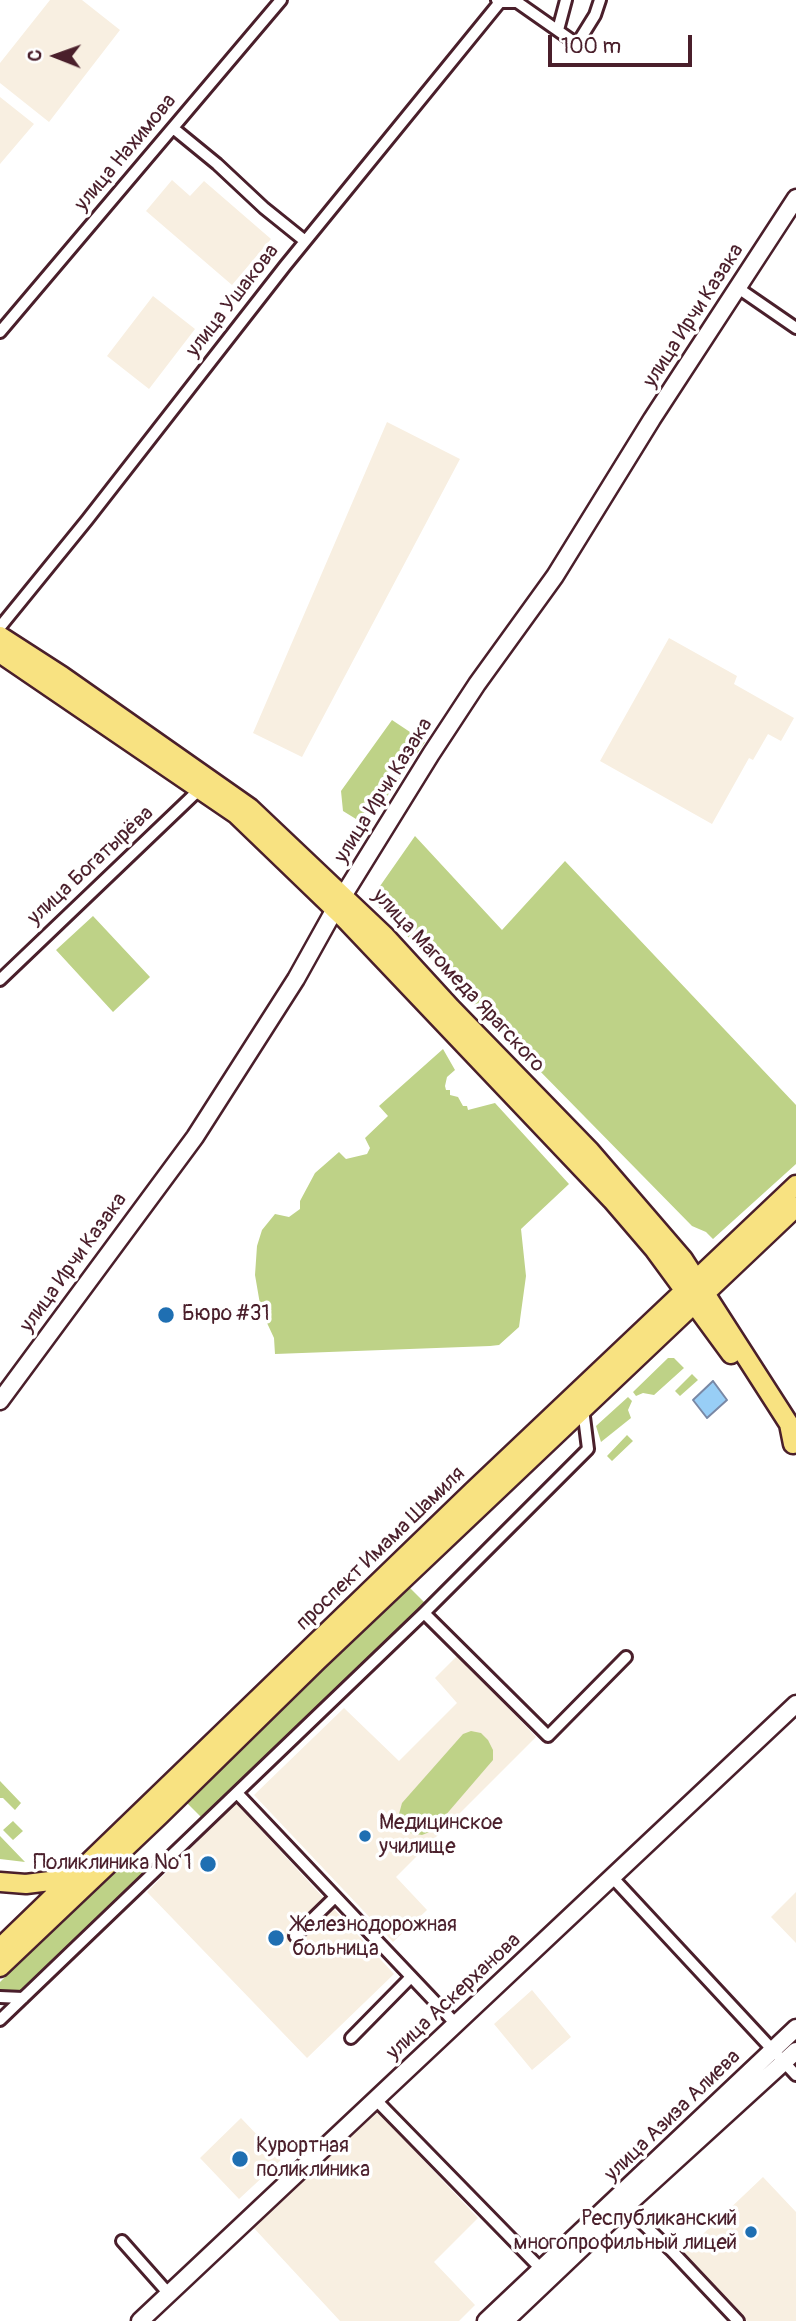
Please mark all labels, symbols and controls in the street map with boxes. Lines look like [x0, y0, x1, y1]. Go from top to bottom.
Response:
north arrow [21, 21, 91, 91]
scale bar [551, 21, 694, 65]
text: 100 m [561, 33, 621, 60]
text: С [23, 50, 47, 62]
street label: улица Нахимова [70, 89, 182, 217]
street label: улица Ирчи Казака [638, 239, 750, 393]
street label: улица Ушакова [181, 240, 285, 362]
street label: улица Ирчи Казака [329, 714, 439, 868]
street label: улица Богатырёва [23, 801, 159, 931]
street label: улица Магомеда Ярагского [366, 884, 550, 1078]
street label: улица Ирчи Казака [15, 1188, 133, 1338]
place label: Бюро #31 [182, 1302, 270, 1328]
marker: Бюро #31 [156, 1305, 176, 1325]
street label: проспект Имама Шамиля [291, 1462, 471, 1636]
place label: Медицинское училище [379, 1811, 503, 1861]
marker: Медицинское училище [357, 1828, 373, 1844]
place label: Поликлиника № 1 [33, 1851, 192, 1877]
marker: Поликлиника № 1 [198, 1854, 218, 1874]
place label: Железнодорожная больница [292, 1913, 457, 1963]
marker: Железнодорожная больница [266, 1928, 286, 1948]
street label: улица Аскерханова [382, 1928, 526, 2066]
street label: улица Азиза Алиева [600, 2045, 746, 2187]
place label: Курортная поликлиника [256, 2134, 370, 2184]
marker: Курортная поликлиника [230, 2149, 250, 2169]
place label: Республиканский многопрофильный лицей [514, 2207, 737, 2257]
marker: Республиканский многопрофильный лицей [743, 2224, 759, 2240]

